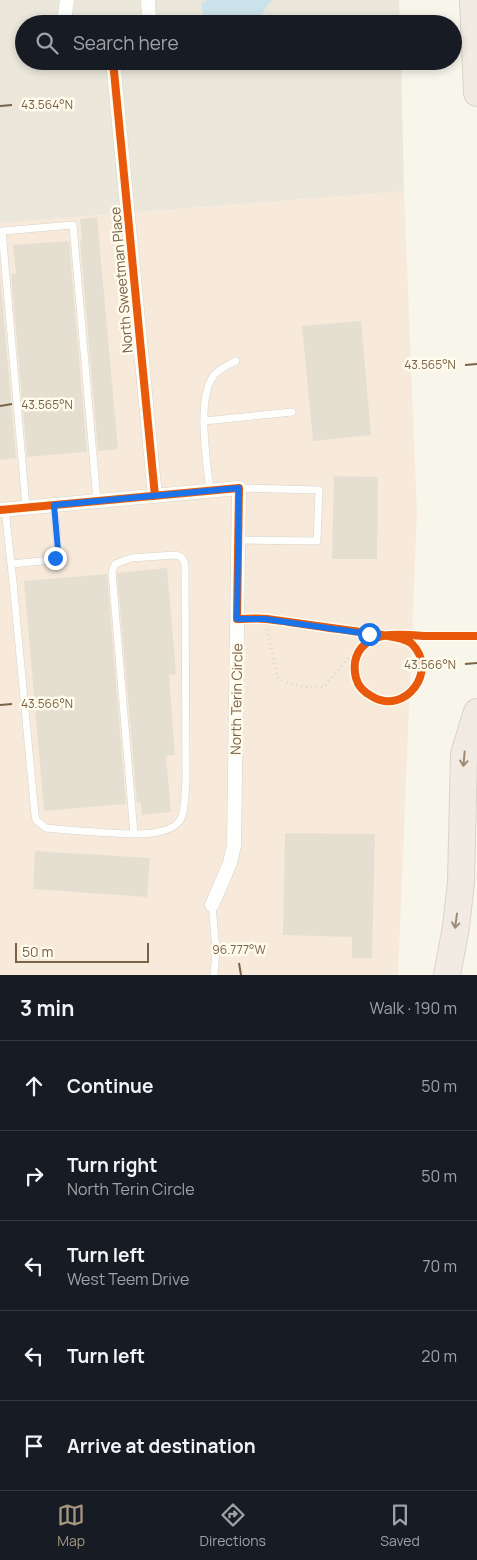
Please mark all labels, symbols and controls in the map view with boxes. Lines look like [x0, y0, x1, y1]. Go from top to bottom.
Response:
search box [15, 15, 462, 70]
icon: search [33, 29, 61, 57]
text: Search here [73, 30, 179, 56]
text: 43.564°N [21, 96, 73, 113]
street label: North Sweetman Place [105, 206, 137, 354]
text: 43.565°N [404, 356, 456, 373]
text: 43.565°N [21, 396, 73, 413]
route end [44, 547, 67, 570]
route start [358, 623, 381, 646]
street label: North Terin Circle [226, 643, 246, 755]
text: 43.566°N [404, 656, 456, 673]
text: 43.566°N [21, 695, 73, 712]
one-way arrow [460, 751, 469, 767]
one-way arrow [451, 913, 461, 929]
scale bar [15, 940, 149, 963]
text: 96.777°W [212, 941, 266, 958]
text: 50 m [22, 942, 53, 961]
text: 3 min [20, 994, 74, 1022]
text: Walk · 190 m [369, 997, 457, 1019]
icon: ahead [20, 1072, 48, 1100]
text: Continue [67, 1073, 153, 1099]
text: 50 m [421, 1075, 457, 1097]
text: Turn right [67, 1152, 157, 1178]
icon: right [20, 1162, 48, 1190]
text: 50 m [421, 1165, 457, 1187]
text: North Terin Circle [67, 1178, 195, 1200]
text: Turn left [67, 1242, 145, 1268]
icon: left [20, 1252, 48, 1280]
text: 70 m [422, 1255, 457, 1277]
text: West Teem Drive [67, 1268, 189, 1290]
icon: left [20, 1342, 48, 1370]
text: Turn left [67, 1343, 145, 1369]
text: 20 m [421, 1345, 457, 1367]
icon: arrive [20, 1432, 48, 1460]
text: Arrive at destination [67, 1433, 256, 1459]
tab: Map [57, 1501, 85, 1550]
tab: Directions [200, 1501, 266, 1550]
tab: Saved [380, 1501, 420, 1550]

